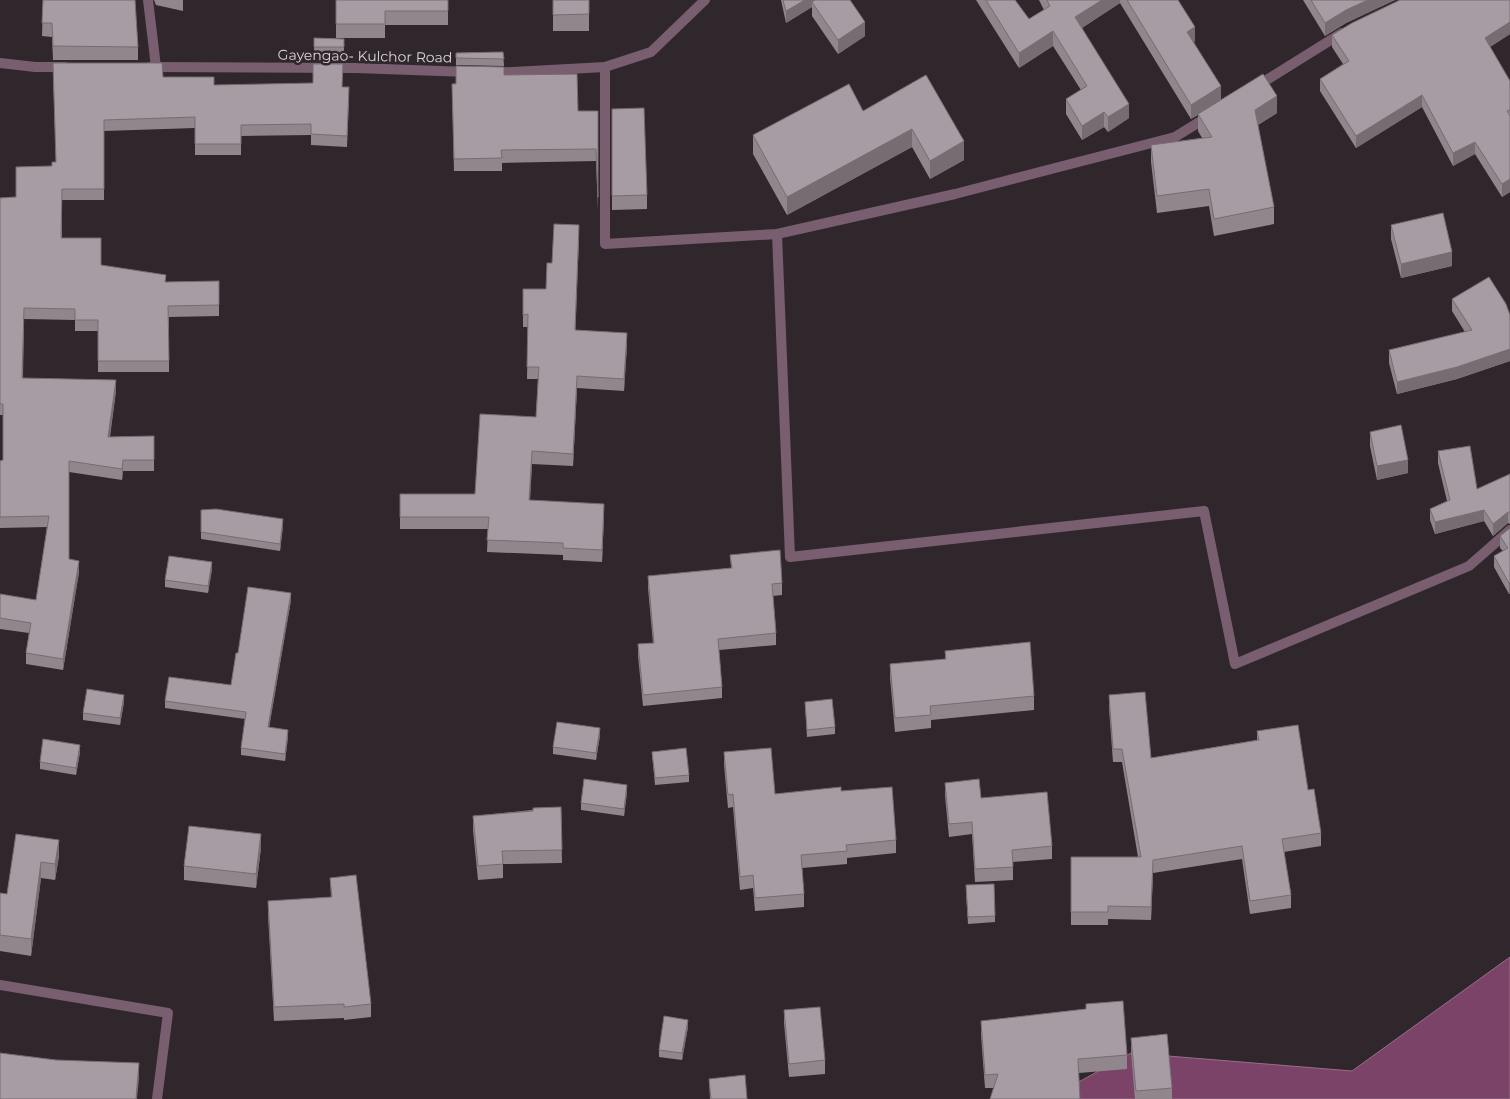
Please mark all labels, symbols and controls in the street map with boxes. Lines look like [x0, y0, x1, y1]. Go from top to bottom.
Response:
street label: Gayengao- Kulchor Road [278, 45, 452, 67]

